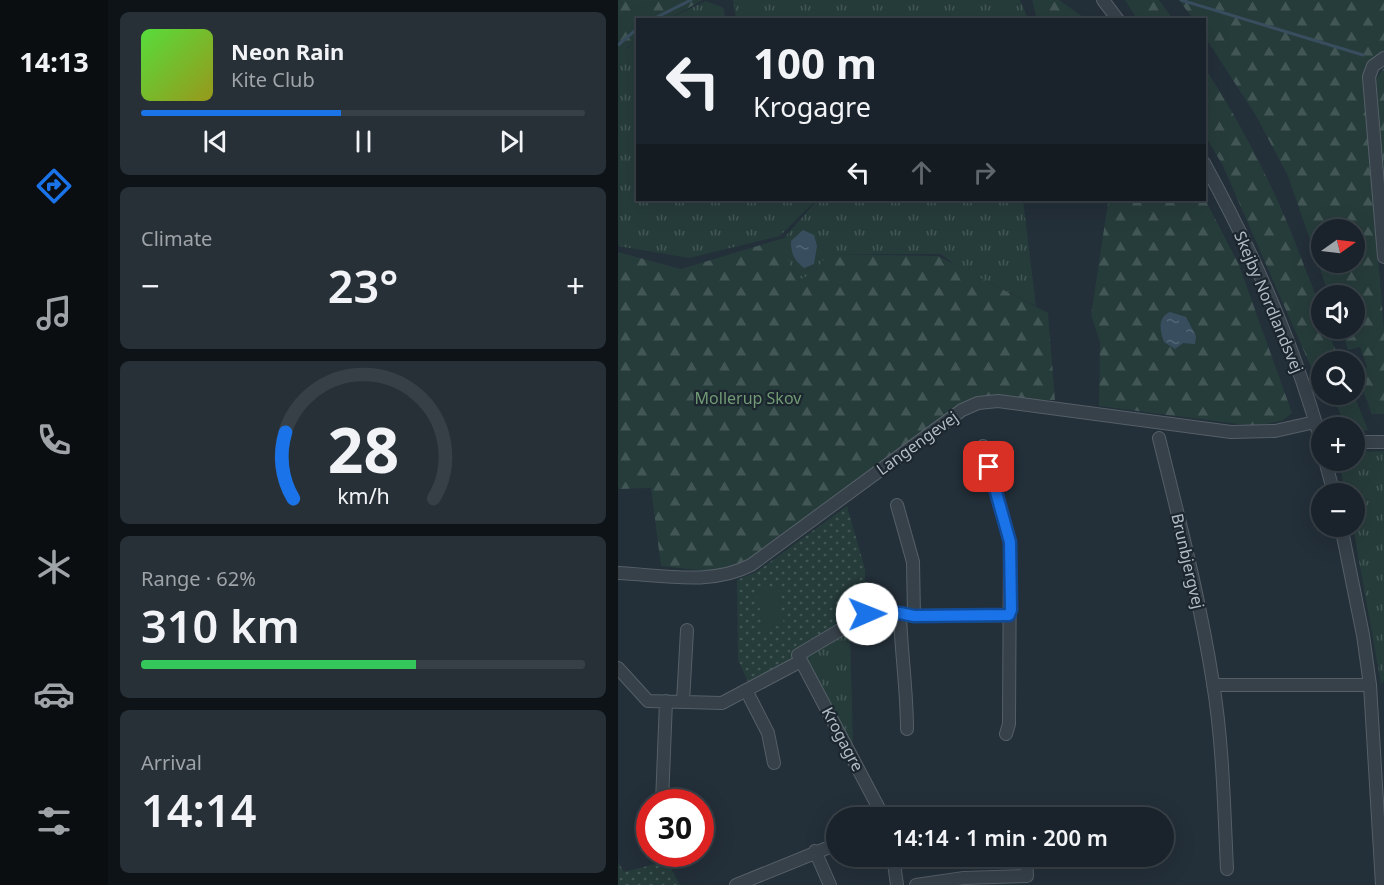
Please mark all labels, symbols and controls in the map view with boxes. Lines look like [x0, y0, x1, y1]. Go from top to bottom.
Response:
text: 100 m [753, 34, 877, 91]
text: Neon Rain [231, 36, 344, 66]
icon: left [654, 42, 732, 120]
text: 14:13 [19, 43, 89, 80]
text: Kite Club [231, 66, 315, 93]
text: Krogagre [753, 88, 871, 125]
icon: previous [199, 125, 232, 158]
icon: pause [347, 125, 380, 158]
icon: next [495, 125, 528, 158]
icon: left [842, 156, 875, 189]
icon: ahead [905, 156, 938, 189]
icon: right [968, 156, 1001, 189]
icon: directions [33, 165, 75, 207]
north arrow [1311, 219, 1365, 273]
map controls [1311, 219, 1365, 537]
text: Climate [141, 225, 212, 252]
street label: Skejby Nordlandsvej [1229, 228, 1309, 376]
text: 23° [328, 255, 398, 316]
text: − [141, 263, 160, 308]
text: + [566, 263, 585, 308]
button: sound [1311, 285, 1365, 339]
icon: music [33, 292, 75, 334]
button: search [1311, 351, 1365, 405]
park label: Mollerup Skov [695, 387, 802, 409]
street label: Langengevej [872, 406, 962, 480]
text: 28 [327, 407, 399, 492]
button: + [1311, 417, 1365, 471]
icon: phone [33, 419, 75, 461]
pin [963, 441, 1014, 492]
icon: arrive [972, 450, 1005, 483]
text: km/h [337, 482, 389, 511]
button: − [1311, 483, 1365, 537]
street label: Brunbjergvej [1166, 511, 1210, 611]
icon: climate [33, 546, 75, 588]
text: Range · 62% [141, 565, 256, 592]
position arrow [835, 582, 899, 646]
text: 310 km [141, 595, 300, 656]
icon: car [33, 673, 75, 715]
street label: Krogagre [817, 703, 869, 775]
text: Arrival [141, 749, 202, 776]
text: 14:14 [141, 779, 256, 840]
speed limit sign: 30 [636, 789, 714, 867]
icon: filters [33, 800, 75, 842]
text: 14:14 · 1 min · 200 m [892, 822, 1108, 852]

